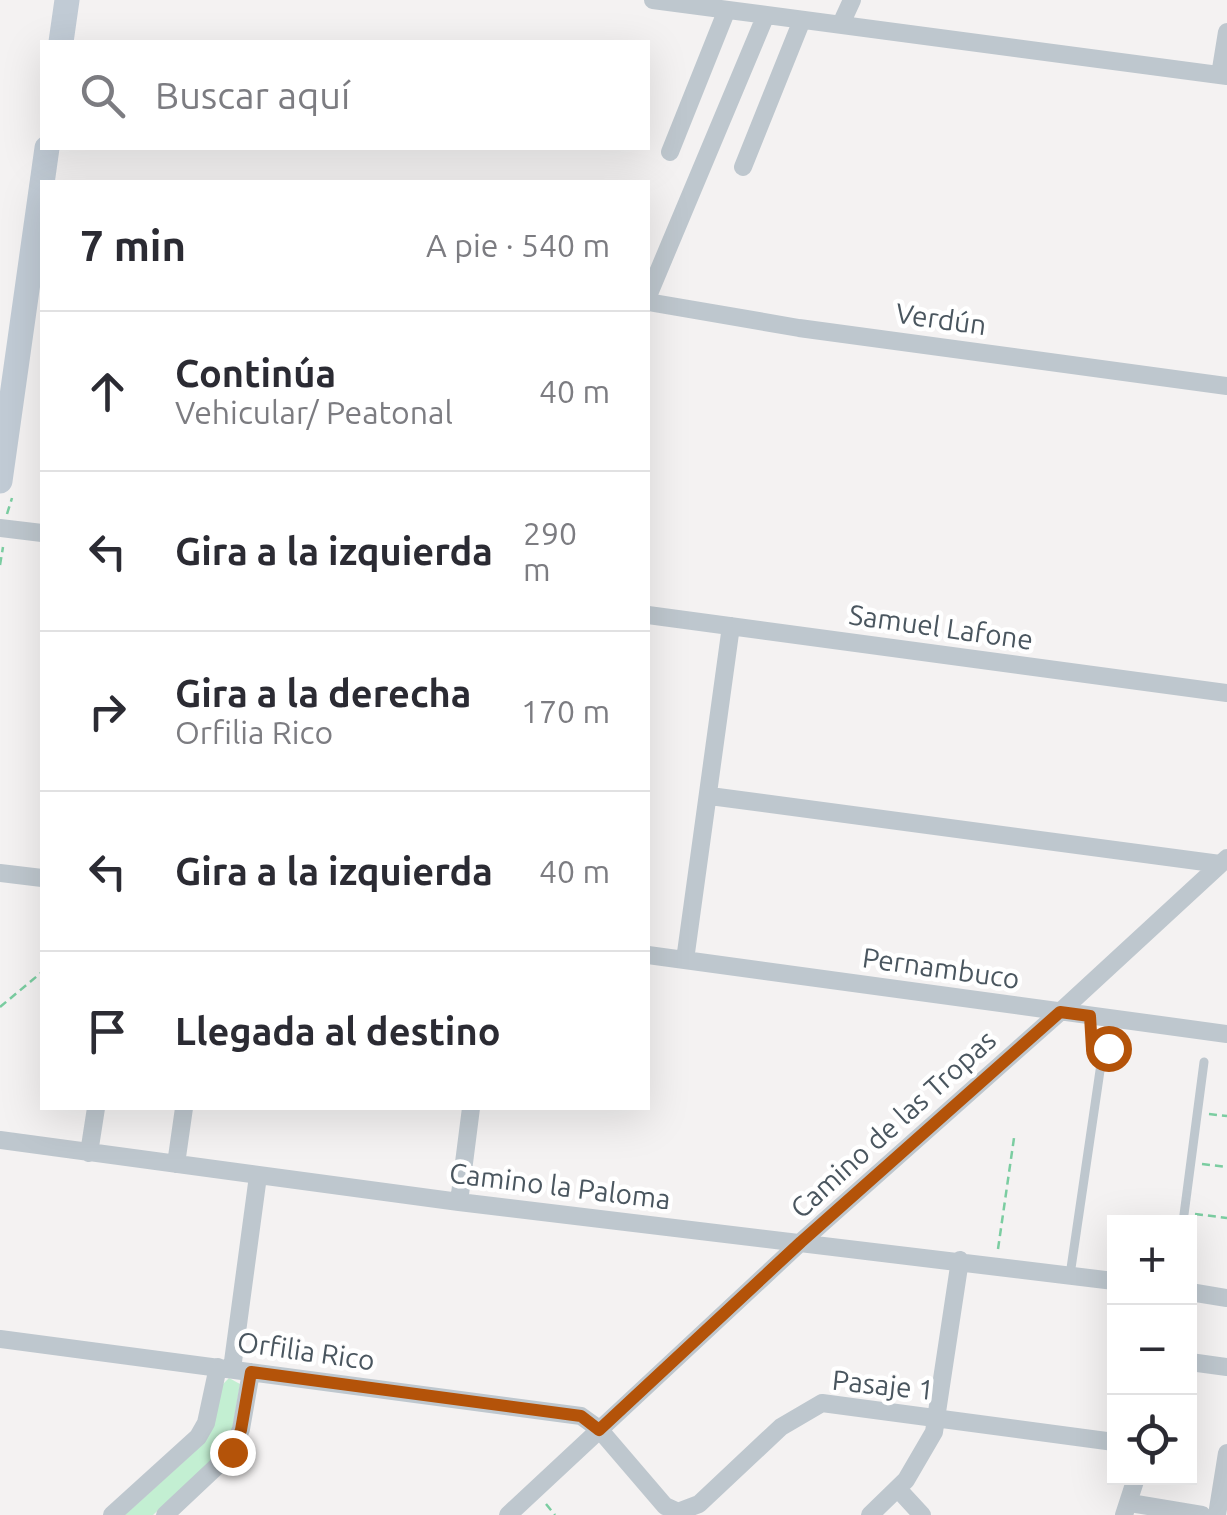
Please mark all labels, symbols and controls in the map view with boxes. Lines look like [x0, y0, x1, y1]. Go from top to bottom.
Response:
search box [40, 40, 650, 150]
icon: search [75, 68, 130, 123]
text: Buscar aquí [155, 74, 350, 116]
text: 7 min [80, 222, 186, 269]
text: A pie · 540 m [426, 227, 610, 263]
street label: Verdún [894, 297, 988, 340]
text: Continúa [175, 352, 336, 394]
icon: ahead [80, 364, 135, 419]
text: 40 m [539, 373, 610, 409]
text: Vehicular/ Peatonal [175, 394, 453, 430]
text: 290 m [523, 515, 577, 587]
icon: left [80, 524, 135, 579]
text: Gira a la izquierda [175, 530, 493, 572]
street label: Samuel Lafone [847, 598, 1035, 655]
text: Gira a la derecha [175, 672, 471, 714]
icon: right [80, 684, 135, 739]
text: 170 m [521, 693, 610, 729]
text: Orfilia Rico [175, 714, 333, 750]
icon: left [80, 844, 135, 899]
text: Gira a la izquierda [175, 850, 493, 892]
text: 40 m [539, 853, 610, 889]
street label: Pernambuco [860, 941, 1022, 994]
icon: arrive [80, 1004, 135, 1059]
text: Llegada al destino [175, 1010, 501, 1052]
street label: Camino de las Tropas [784, 1024, 1001, 1224]
route start [1086, 1026, 1132, 1072]
street label: Camino la Paloma [448, 1157, 672, 1214]
map controls [1107, 1215, 1197, 1485]
button: + [1107, 1215, 1197, 1305]
button: − [1107, 1305, 1197, 1395]
street label: Orfilia Rico [235, 1326, 377, 1375]
street label: Pasaje 1 [831, 1364, 935, 1405]
button: locate [1107, 1395, 1197, 1485]
route end [210, 1430, 256, 1476]

